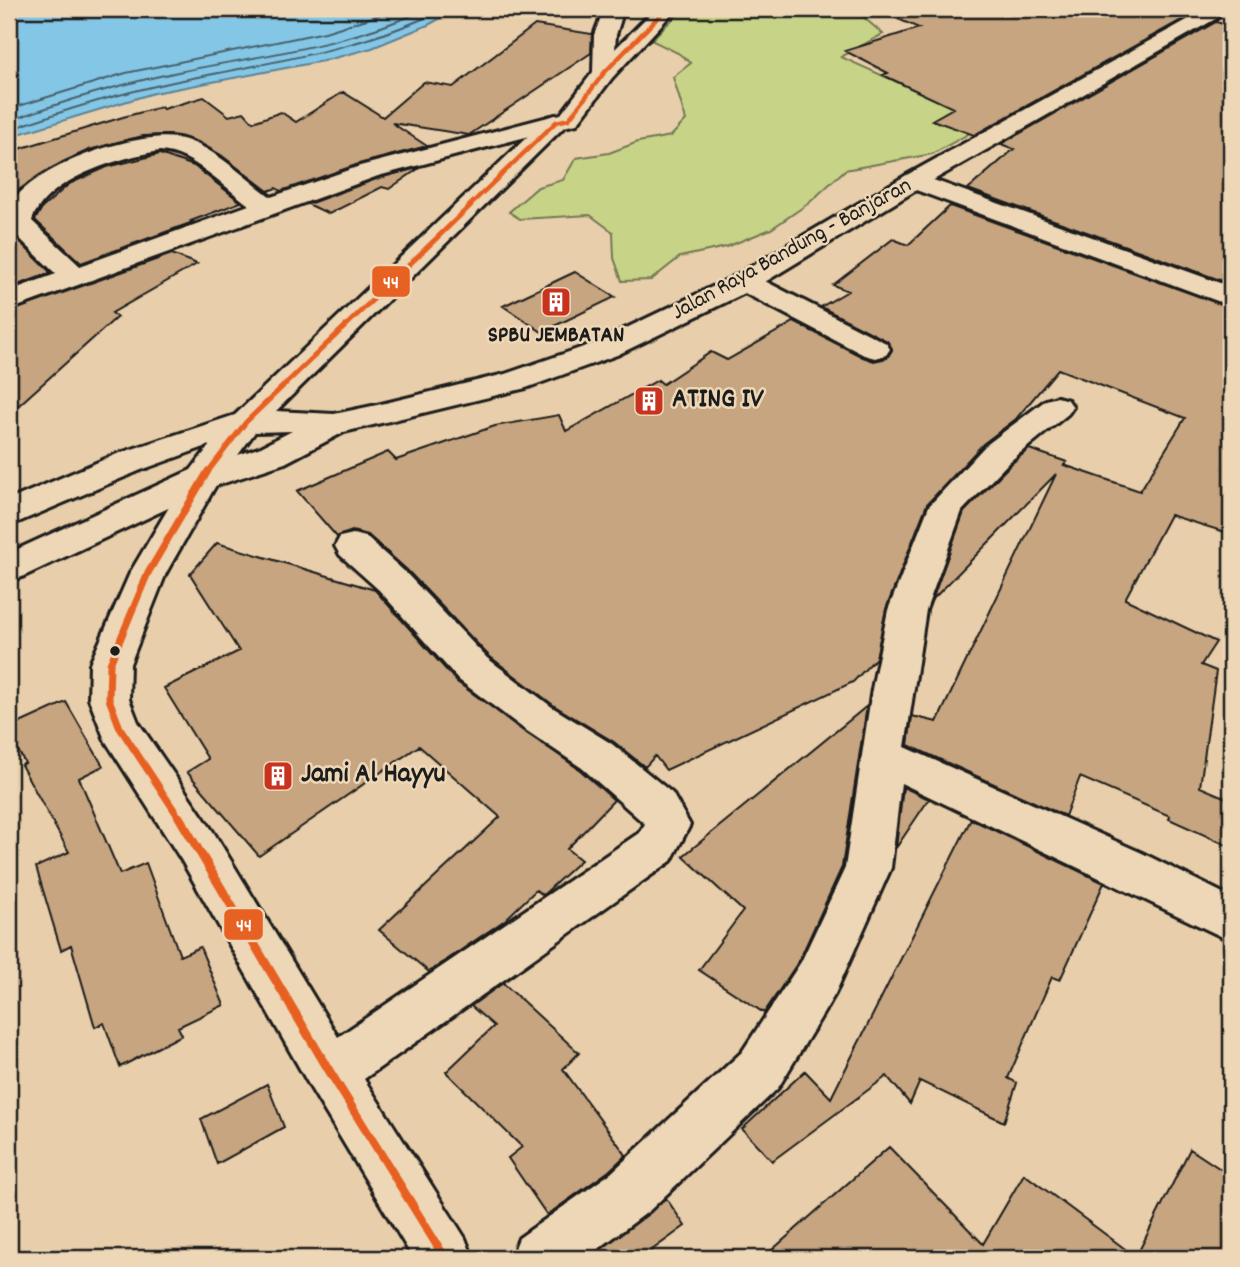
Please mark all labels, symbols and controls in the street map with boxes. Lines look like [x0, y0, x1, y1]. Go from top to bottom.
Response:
street label: Jalan Raya Bandung - Banjaran [666, 170, 918, 330]
line badge: 44 [371, 265, 411, 298]
text: 44 [383, 271, 399, 298]
building icon: SPBU JEMBATAN [539, 285, 573, 319]
place label: SPBU JEMBATAN [488, 320, 624, 353]
place label: ATING IV [672, 381, 764, 421]
building icon: ATING IV [632, 384, 666, 418]
unlabelled marker [108, 644, 122, 658]
place label: Jami Al Hayyu [301, 756, 446, 796]
building icon: Jami Al Hayyu [261, 759, 295, 793]
line badge: 44 [223, 908, 264, 941]
text: 44 [236, 914, 252, 941]

